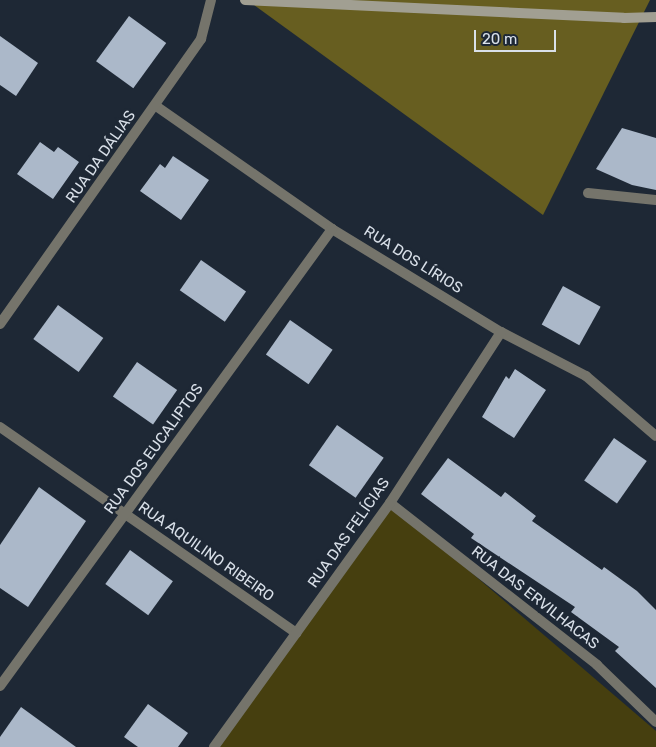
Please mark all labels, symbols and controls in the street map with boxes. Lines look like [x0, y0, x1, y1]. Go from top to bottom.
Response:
scale bar [476, 20, 558, 52]
text: 20 m [482, 30, 517, 48]
street label: RUA DA DÁLIAS [62, 107, 140, 207]
street label: RUA DOS LÍRIOS [360, 222, 466, 298]
street label: RUA DOS EUCALIPTOS [101, 380, 207, 518]
street label: RUA DAS FELÍCIAS [304, 474, 394, 592]
street label: RUA AQUILINO RIBEIRO [134, 498, 278, 606]
street label: RUA DAS ERVILHACAS [467, 542, 603, 654]

